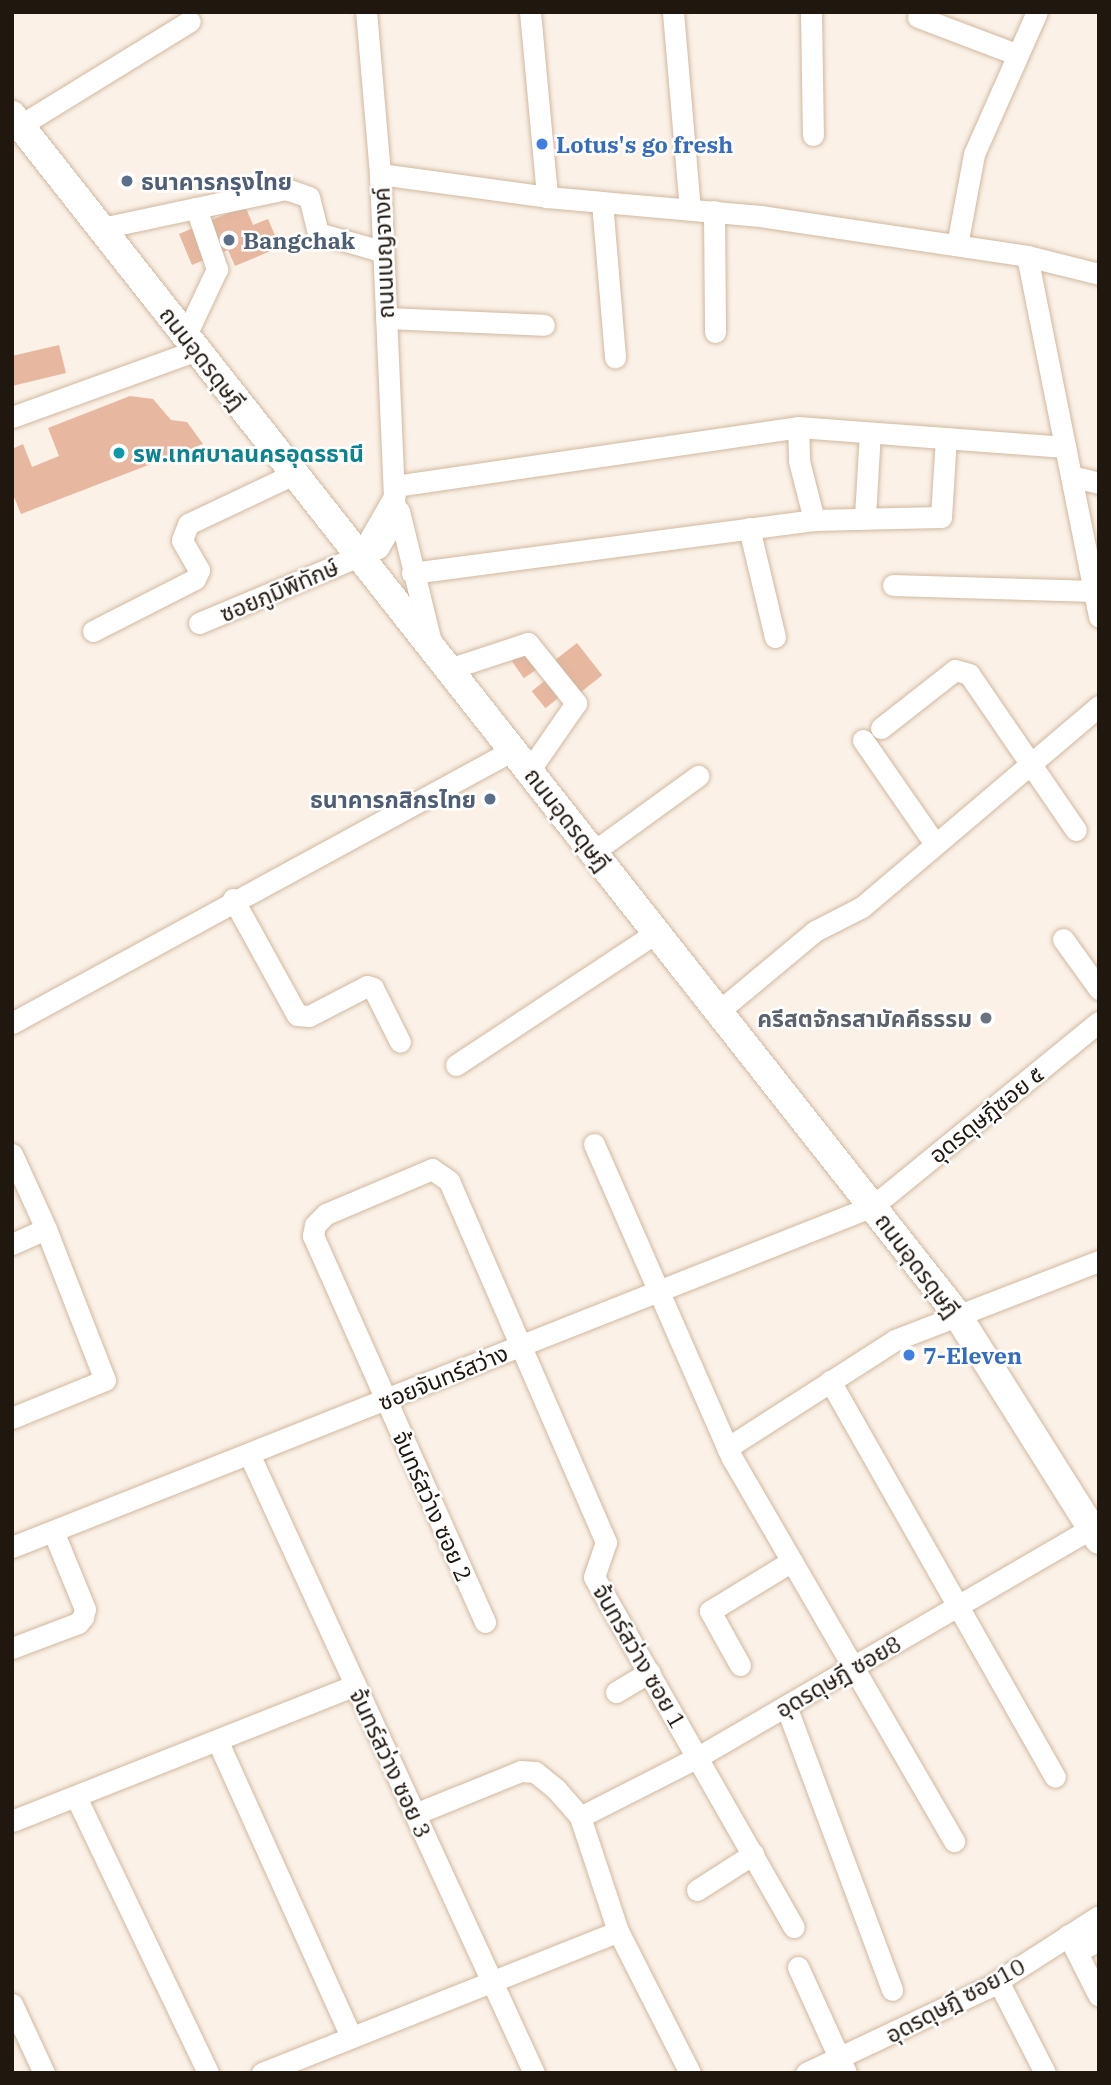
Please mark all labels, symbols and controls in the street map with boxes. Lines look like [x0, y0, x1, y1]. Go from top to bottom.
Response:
place label: Lotus's go fresh [556, 130, 733, 158]
marker: Lotus's go fresh [534, 136, 550, 152]
place label: ธนาคารกรุงไทย [141, 167, 292, 195]
marker: ธนาคารกรุงไทย [119, 173, 135, 189]
street label: ถนนเบญจางค์ [367, 187, 399, 319]
place label: Bangchak [243, 226, 355, 254]
marker: Bangchak [221, 232, 237, 248]
street label: ถนนอุดรดุษฎี [154, 301, 252, 415]
place label: รพ.เทศบาลนครอุดรธานี [133, 439, 364, 467]
marker: รพ.เทศบาลนครอุดรธานี [111, 445, 127, 461]
street label: ซอยภูมิพิทักษ์ [216, 553, 342, 627]
street label: ถนนอุดรดุษฎี [519, 762, 617, 876]
place label: ธนาคารกสิกรไทย [310, 785, 476, 813]
marker: ธนาคารกสิกรไทย [482, 791, 498, 807]
place label: ครีสตจักรสามัคคีธรรม [757, 1004, 972, 1032]
marker: ครีสตจักรสามัคคีธรรม [978, 1010, 994, 1026]
street label: อุดรดุษฎีซอย ๕ [923, 1060, 1049, 1168]
street label: ถนนอุดรดุษฎี [870, 1207, 966, 1323]
street label: ซอยจันทร์สว่าง [374, 1338, 512, 1416]
place label: 7-Eleven [923, 1341, 1022, 1369]
marker: 7-Eleven [901, 1347, 917, 1363]
street label: จ้นทร์สว่าง ซอย 2 [387, 1426, 479, 1586]
street label: จ้นทร์สว่าง ซอย 1 [588, 1579, 692, 1733]
street label: อุดรดุษฎี ซอย8 [770, 1629, 906, 1723]
street label: จ้นทร์สว่าง ซอย 3 [344, 1684, 438, 1842]
street label: อุดรดุษฎี ซอย10 [881, 1952, 1029, 2048]

